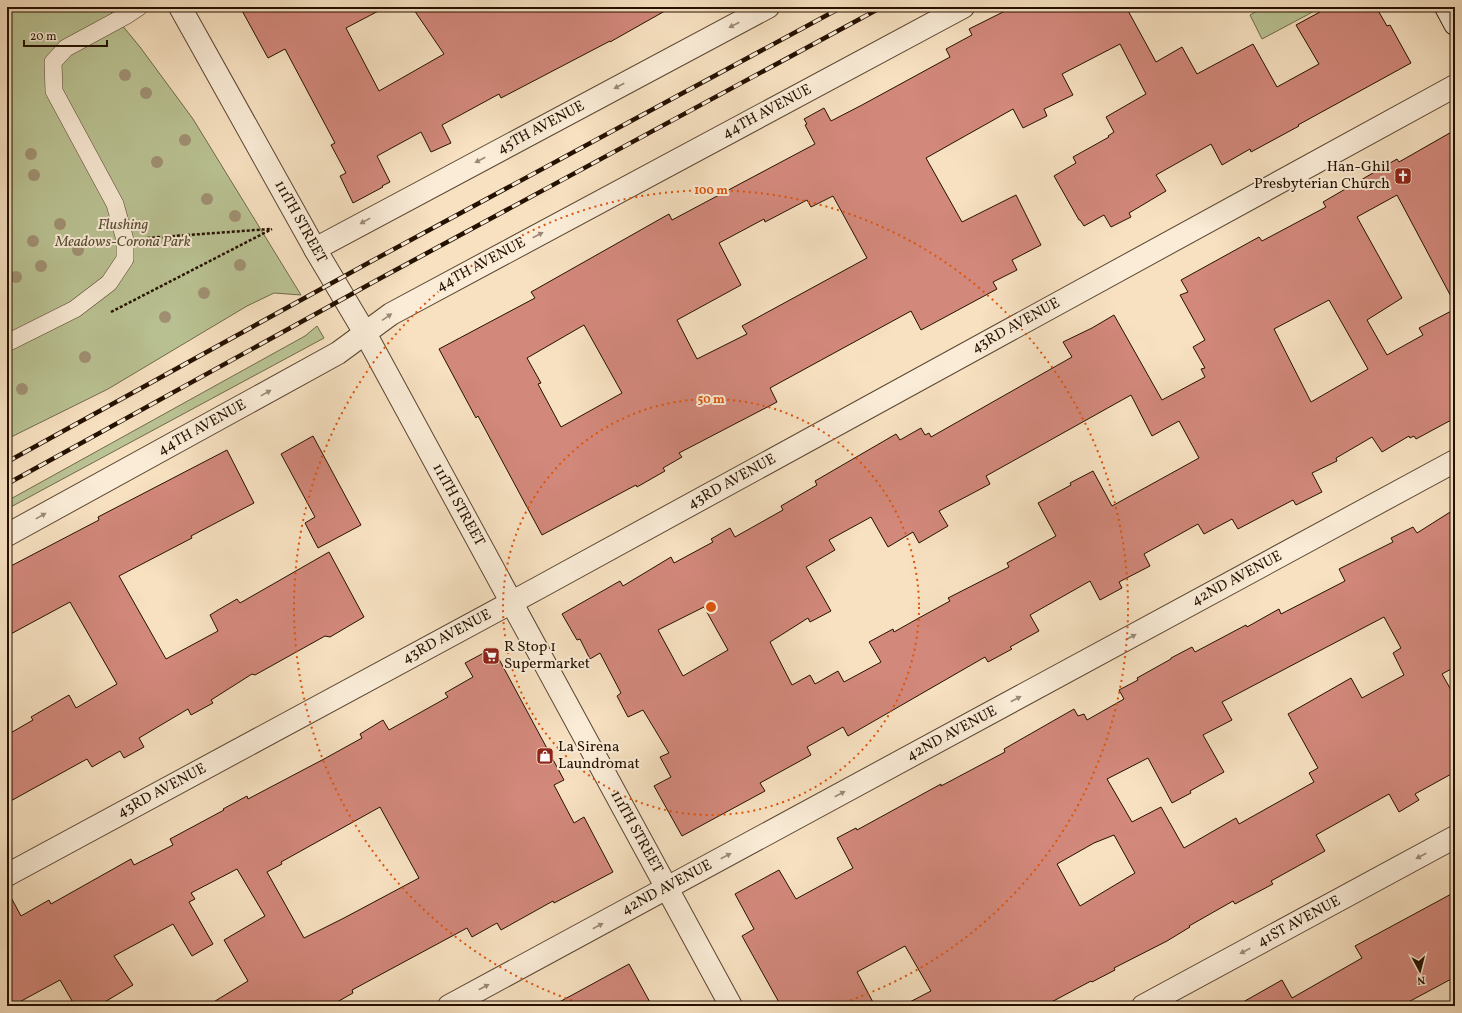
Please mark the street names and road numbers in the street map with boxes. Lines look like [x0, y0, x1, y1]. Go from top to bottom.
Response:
street label: 44TH AVENUE [719, 80, 815, 144]
street label: 45TH AVENUE [494, 96, 588, 160]
street label: 111TH STREET [269, 177, 332, 267]
street label: 44TH AVENUE [433, 233, 529, 297]
street label: 43RD AVENUE [968, 293, 1064, 359]
street label: 44TH AVENUE [154, 395, 250, 461]
street label: 43RD AVENUE [684, 449, 780, 515]
street label: 111TH STREET [427, 460, 490, 550]
street label: 42ND AVENUE [1188, 546, 1286, 612]
street label: 43RD AVENUE [399, 605, 495, 669]
street label: 42ND AVENUE [903, 701, 1001, 767]
street label: 43RD AVENUE [114, 759, 210, 823]
street label: 111TH STREET [605, 787, 668, 877]
street label: 42ND AVENUE [618, 855, 716, 921]
street label: 41ST AVENUE [1254, 891, 1344, 953]

